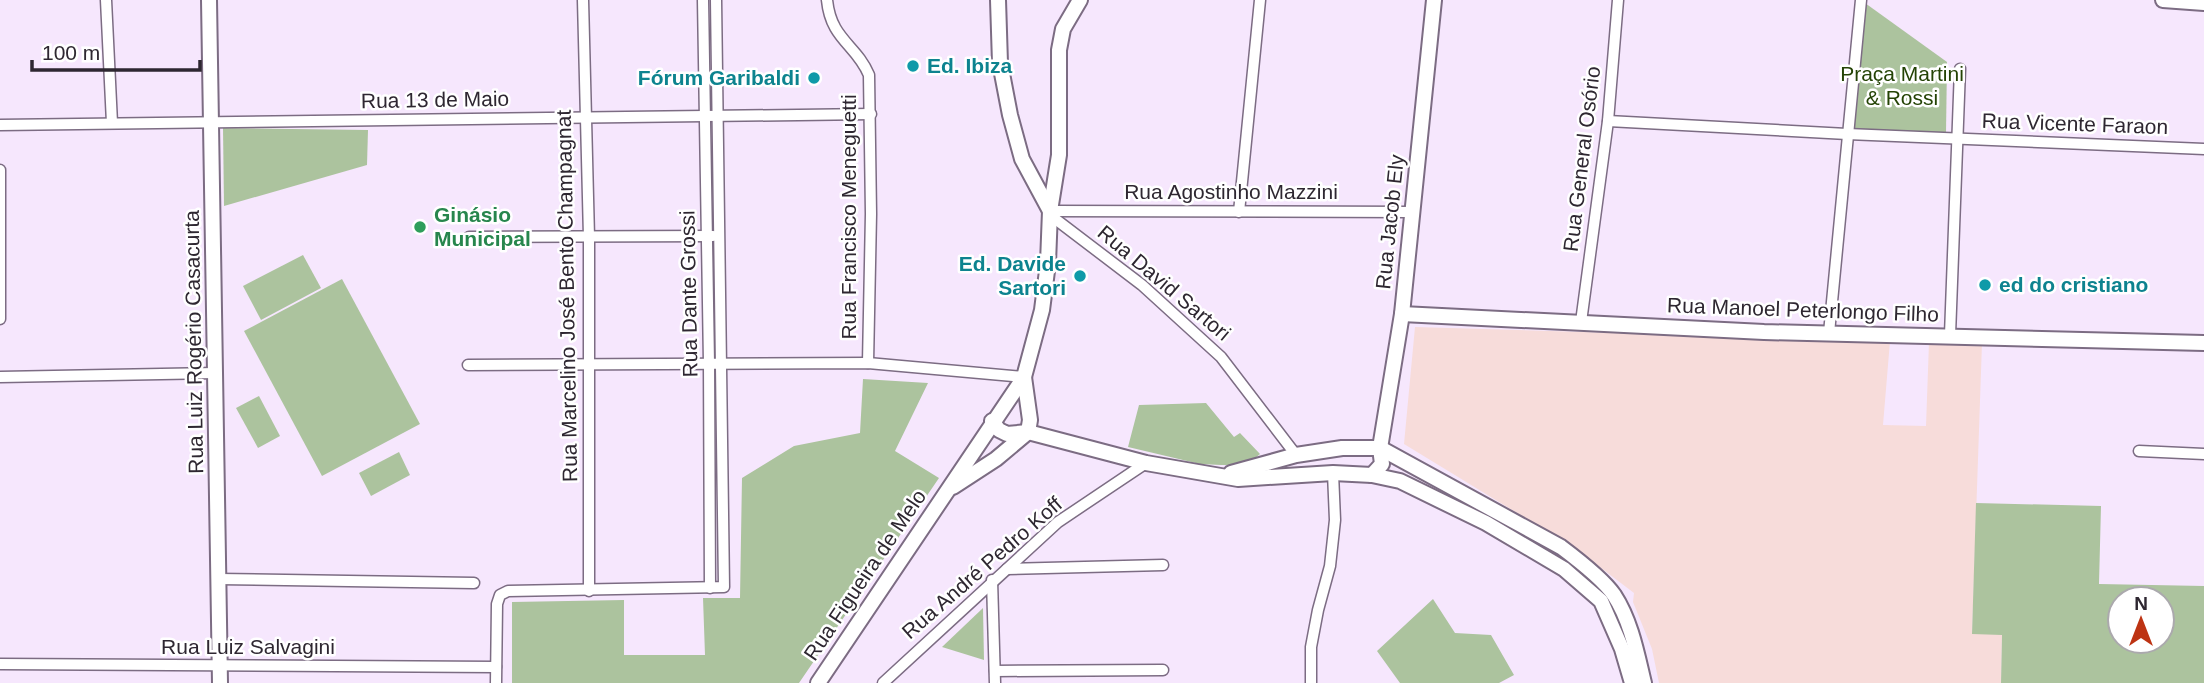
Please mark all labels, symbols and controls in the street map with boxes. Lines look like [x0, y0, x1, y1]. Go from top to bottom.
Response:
scale bar [32, 28, 200, 72]
text: 100 m [42, 41, 100, 64]
place label: Ed. Ibiza [927, 54, 1013, 77]
marker: Ed. Ibiza [905, 58, 921, 74]
park label: Praça Martini & Rossi [1840, 62, 1964, 109]
street label: Rua General Osório [1559, 65, 1604, 253]
place label: Fórum Garibaldi [638, 66, 800, 89]
marker: Fórum Garibaldi [806, 70, 822, 86]
street label: Rua 13 de Maio [361, 87, 509, 112]
street label: Rua Francisco Meneguetti [837, 94, 860, 340]
street label: Rua Marcelino José Bento Champagnat [552, 109, 581, 482]
street label: Rua Vicente Faraon [1981, 109, 2169, 138]
street label: Rua Jacob Ely [1371, 153, 1408, 290]
street label: Rua Agostinho Mazzini [1124, 180, 1338, 203]
place label: Ginásio Municipal [434, 203, 531, 250]
street label: Rua Luiz Rogério Casacurta [180, 210, 207, 474]
street label: Rua Dante Grossi [676, 210, 701, 378]
marker: Ginásio Municipal [412, 219, 428, 235]
street label: Rua David Sartori [1093, 221, 1235, 345]
place label: Ed. Davide Sartori [959, 252, 1066, 299]
marker: Ed. Davide Sartori [1072, 268, 1088, 284]
place label: ed do cristiano [1999, 273, 2148, 296]
marker: ed do cristiano [1977, 277, 1993, 293]
street label: Rua Manoel Peterlongo Filho [1667, 293, 1939, 326]
street label: Rua Figueira de Melo [799, 485, 930, 664]
street label: Rua André Pedro Koff [897, 492, 1066, 643]
north arrow [2106, 585, 2176, 655]
text: N [2134, 593, 2148, 614]
street label: Rua Luiz Salvagini [161, 635, 335, 658]

